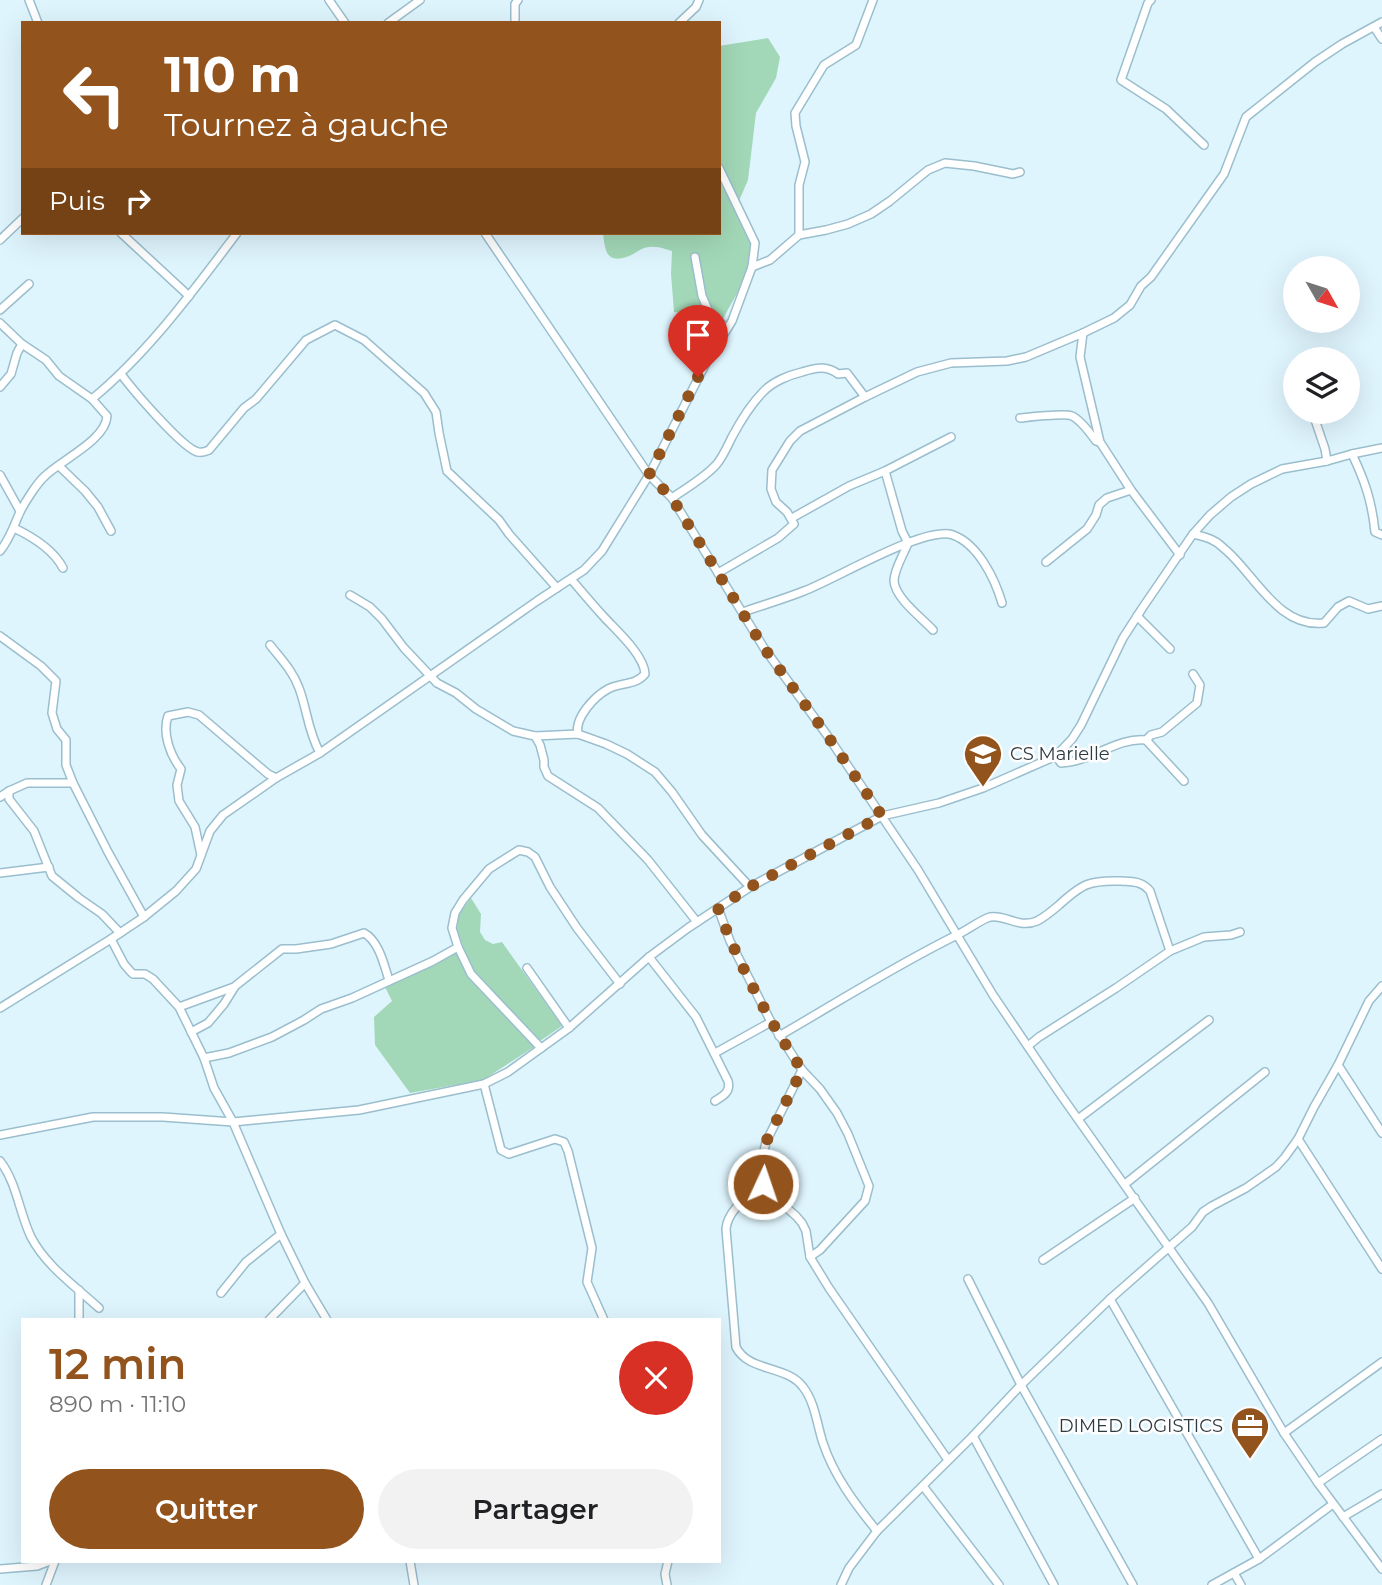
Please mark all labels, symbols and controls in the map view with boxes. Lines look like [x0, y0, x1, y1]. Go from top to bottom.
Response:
text: 110 m [164, 45, 301, 104]
icon: left [49, 49, 140, 140]
text: Tournez à gauche [164, 105, 449, 144]
icon: right [119, 182, 157, 220]
text: Puis [49, 185, 105, 217]
north arrow [1283, 256, 1360, 332]
map controls [1283, 256, 1360, 424]
pin [668, 305, 728, 377]
icon: arrive [679, 316, 717, 354]
button: layers [1283, 347, 1360, 424]
school or university icon: CS Marielle [962, 733, 1004, 788]
place label: CS Marielle [1010, 743, 1110, 765]
position arrow [726, 1147, 800, 1221]
text: 12 min [49, 1338, 186, 1390]
button: close [619, 1341, 693, 1415]
text: 890 m · 11:10 [49, 1390, 186, 1418]
office icon: DIMED LOGISTICS [1229, 1405, 1271, 1460]
place label: DIMED LOGISTICS [1059, 1415, 1223, 1437]
button: Quitter [49, 1469, 364, 1549]
button: Partager [378, 1469, 693, 1549]

